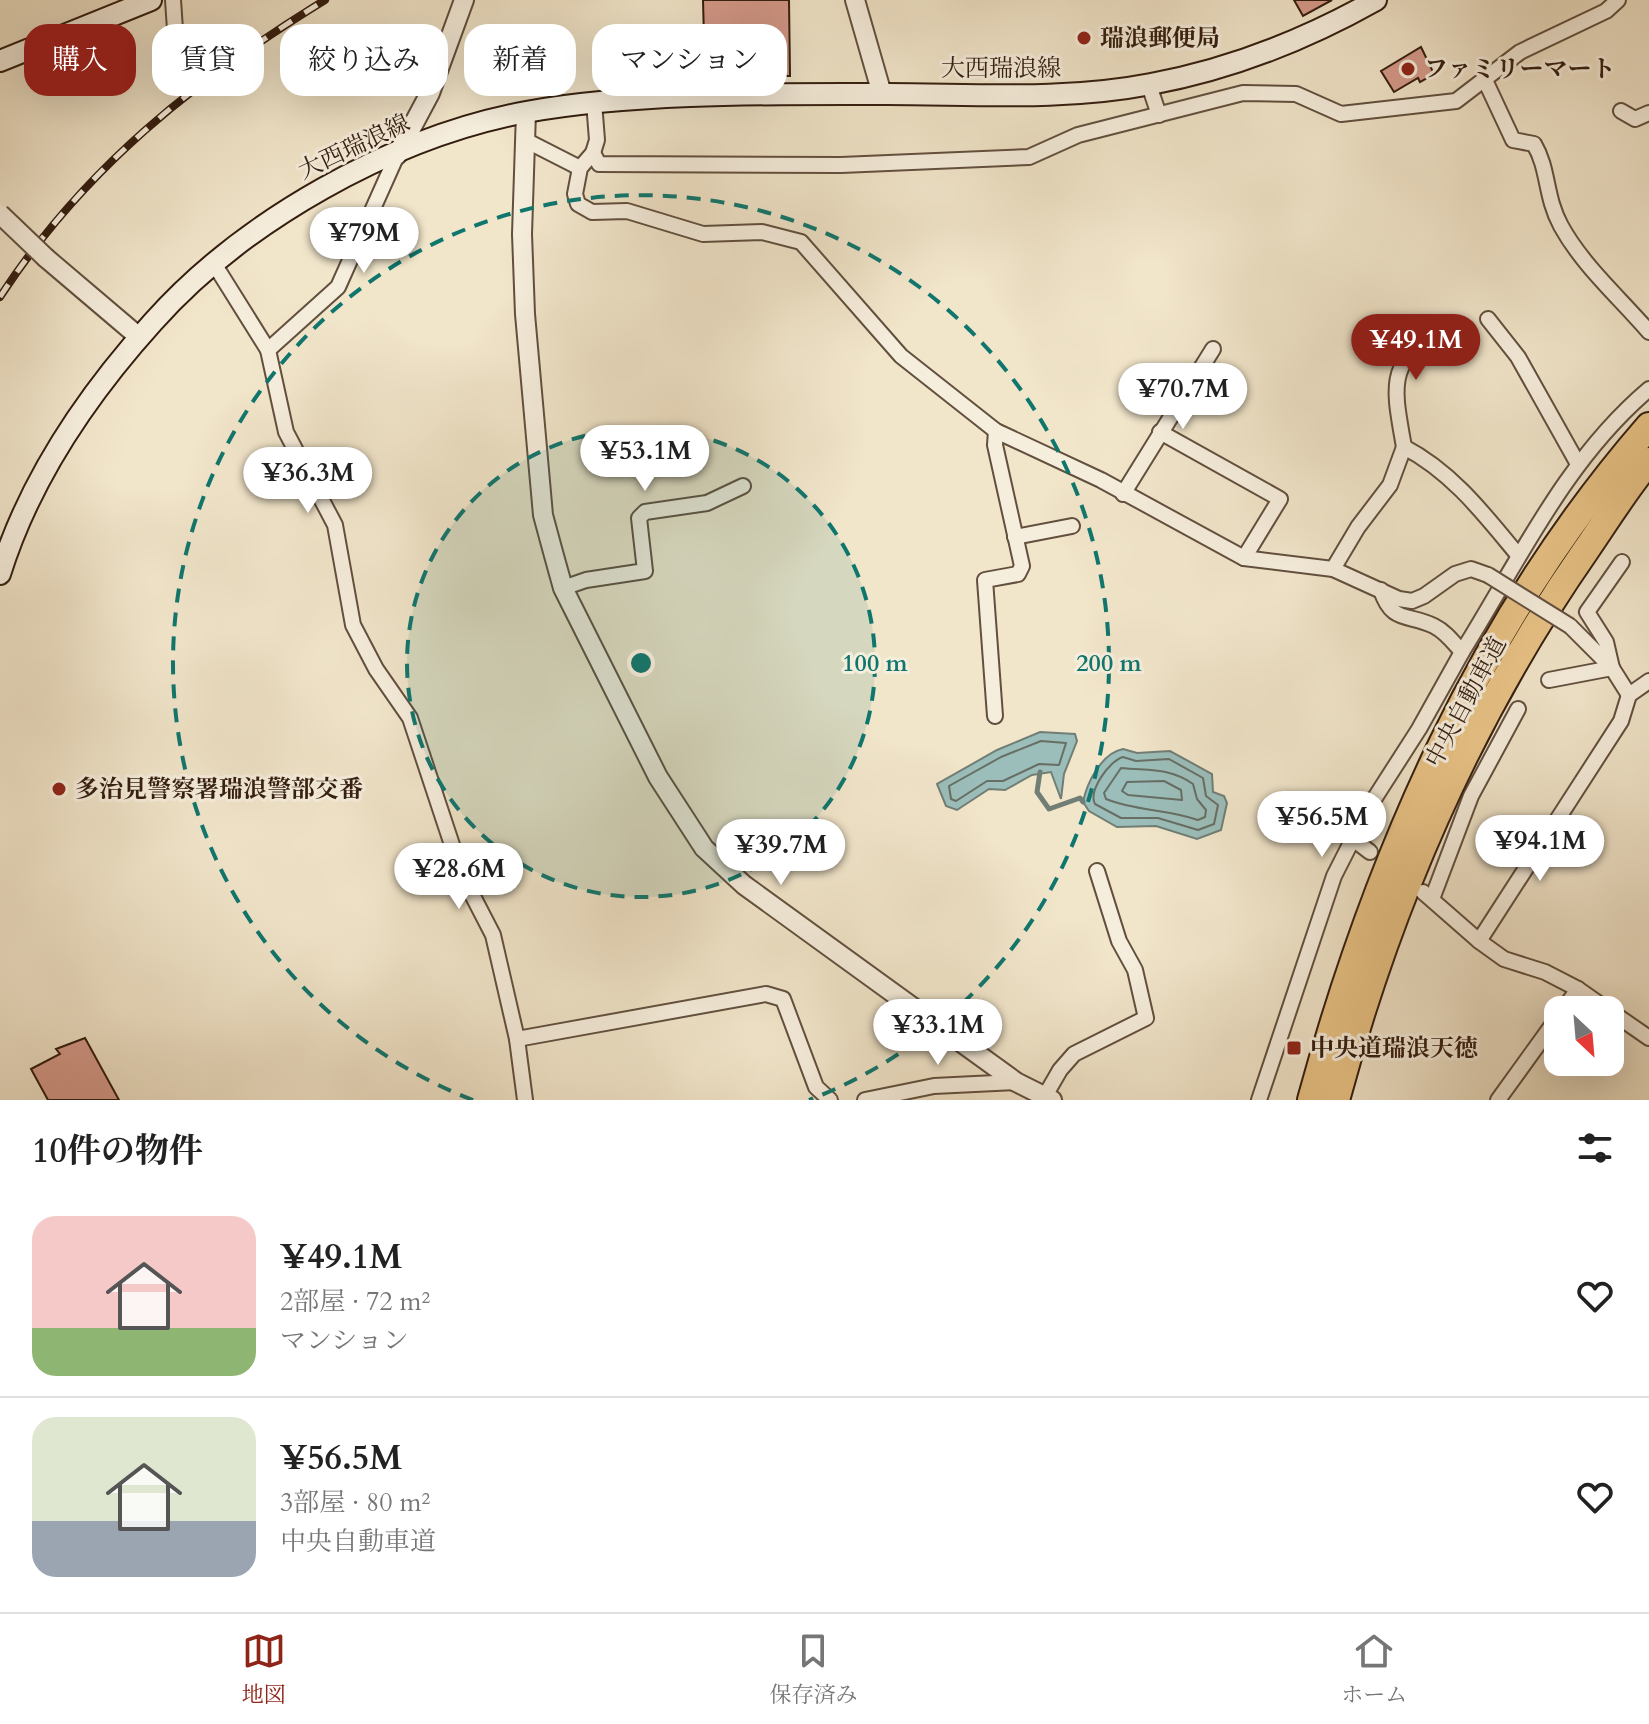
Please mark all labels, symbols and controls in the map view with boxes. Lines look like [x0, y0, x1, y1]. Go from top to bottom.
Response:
place label: 瑞浪郵便局 [1100, 22, 1220, 55]
chip: 購入 [24, 24, 136, 96]
chip: 賃貸 [152, 24, 264, 96]
chip: 絞り込み [280, 24, 448, 96]
chip: 新着 [464, 24, 576, 96]
chip: マンション [592, 24, 787, 96]
marker: 瑞浪郵便局 [1075, 29, 1093, 47]
street label: 大西瑞浪線 [941, 52, 1061, 85]
place label: ファミリーマート [1424, 53, 1616, 86]
marker: ファミリーマート [1399, 60, 1417, 78]
street label: 大西瑞浪線 [293, 107, 415, 187]
pin: ¥79M [317, 207, 411, 275]
text: ¥79M [328, 215, 400, 250]
pin: ¥49.1M [1351, 314, 1481, 382]
text: ¥49.1M [1369, 322, 1463, 357]
pin: ¥70.7M [1118, 363, 1248, 431]
text: ¥70.7M [1136, 371, 1230, 406]
pin: ¥53.1M [580, 425, 710, 493]
text: ¥53.1M [598, 433, 692, 468]
pin: ¥36.3M [243, 447, 373, 515]
text: ¥36.3M [261, 455, 355, 490]
street label: 中央自動車道 [1418, 631, 1514, 773]
text: 100 m [842, 647, 909, 680]
text: 200 m [1076, 647, 1143, 680]
centre of rings [627, 649, 655, 677]
place label: 多治見警察署瑞浪警部交番 [75, 773, 363, 806]
marker: 多治見警察署瑞浪警部交番 [50, 780, 68, 798]
pin: ¥56.5M [1257, 791, 1387, 859]
text: ¥56.5M [1275, 799, 1369, 834]
pin: ¥94.1M [1475, 815, 1605, 883]
pin: ¥39.7M [716, 819, 846, 887]
text: ¥94.1M [1493, 823, 1587, 858]
text: ¥39.7M [734, 827, 828, 862]
pin: ¥28.6M [394, 843, 524, 911]
text: ¥28.6M [412, 851, 506, 886]
north arrow [1544, 996, 1624, 1076]
map controls [1544, 996, 1624, 1076]
pin: ¥33.1M [873, 999, 1003, 1067]
text: ¥33.1M [891, 1007, 985, 1042]
place label: 中央道瑞浪天徳 [1310, 1032, 1478, 1065]
marker: 中央道瑞浪天徳 [1285, 1039, 1303, 1057]
icon: filters [1573, 1126, 1617, 1170]
text: 10件の物件 [32, 1128, 203, 1174]
text: ¥49.1M [280, 1234, 402, 1280]
icon: home [96, 1248, 192, 1344]
icon: heart [1573, 1274, 1617, 1318]
text: 2部屋 · 72 m² [280, 1284, 430, 1319]
text: マンション [280, 1323, 409, 1358]
text: ¥56.5M [280, 1435, 402, 1481]
icon: home [96, 1449, 192, 1545]
icon: heart [1573, 1475, 1617, 1519]
text: 3部屋 · 80 m² [280, 1485, 430, 1520]
text: 中央自動車道 [280, 1524, 436, 1559]
tab: 地図 [242, 1629, 286, 1710]
tab: 保存済み [769, 1629, 857, 1710]
tab: ホーム [1341, 1629, 1407, 1710]

